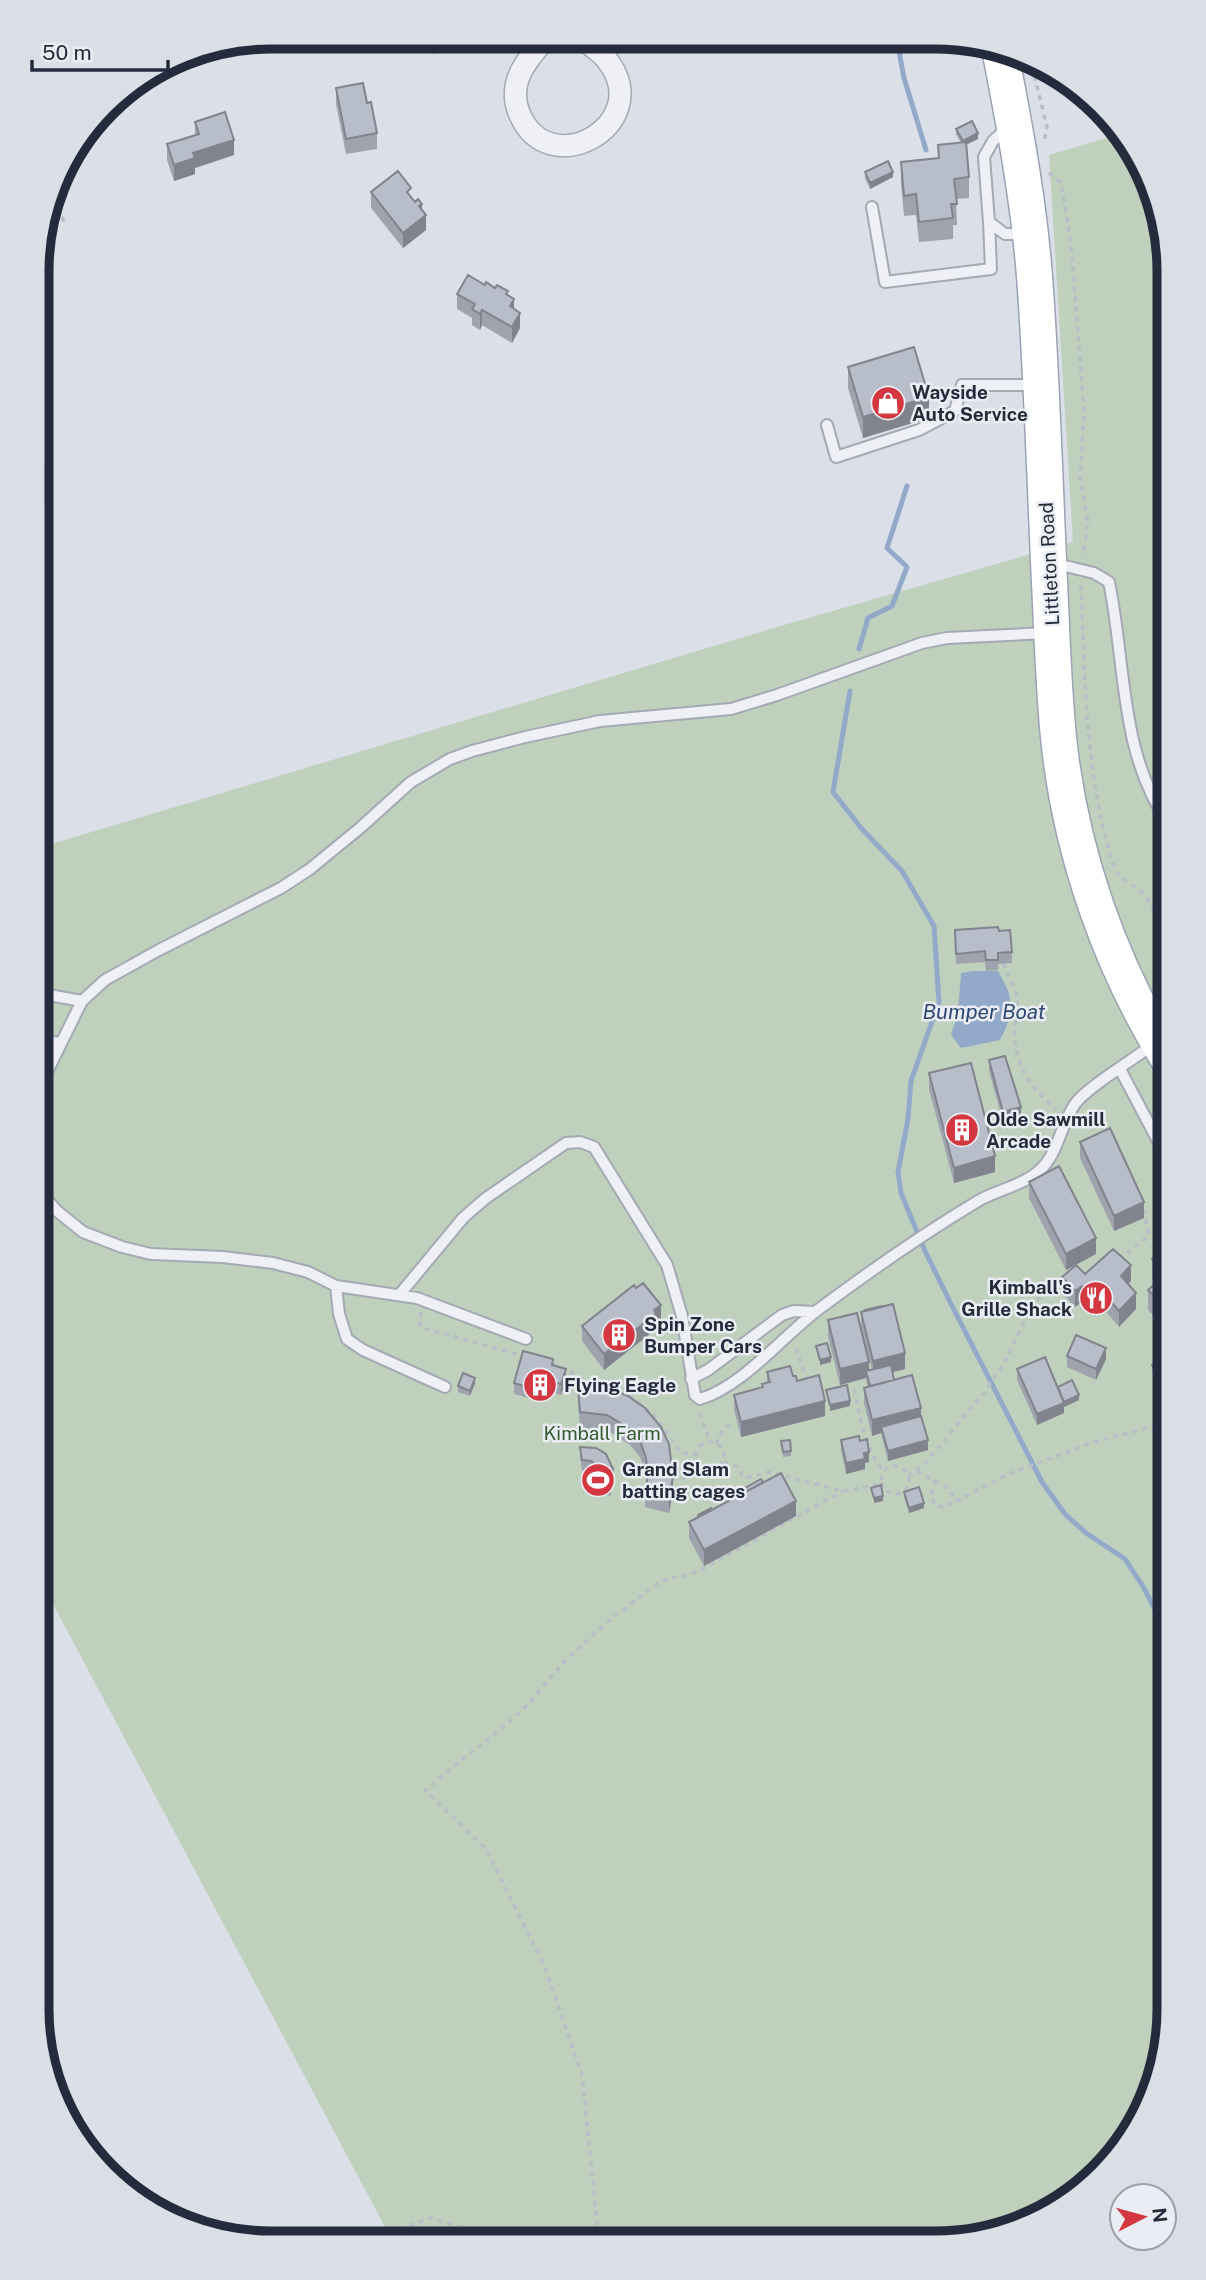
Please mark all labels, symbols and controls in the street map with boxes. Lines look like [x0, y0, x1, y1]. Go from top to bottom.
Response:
scale bar [32, 28, 168, 72]
text: 50 m [42, 40, 92, 65]
place label: Wayside Auto Service [912, 381, 1028, 425]
shop icon: Wayside Auto Service [869, 384, 907, 422]
street label: Littleton Road [1035, 502, 1063, 626]
water label: Bumper Boat [923, 999, 1046, 1024]
place label: Olde Sawmill Arcade [986, 1108, 1105, 1152]
building icon: Olde Sawmill Arcade [943, 1111, 981, 1149]
place label: Kimball's Grille Shack [961, 1276, 1072, 1320]
restaurant icon: Kimball's Grille Shack [1077, 1279, 1115, 1317]
place label: Spin Zone Bumper Cars [644, 1313, 762, 1357]
building icon: Spin Zone Bumper Cars [600, 1316, 638, 1354]
building icon: Flying Eagle [521, 1366, 559, 1404]
place label: Flying Eagle [564, 1374, 676, 1396]
park label: Kimball Farm [543, 1422, 661, 1444]
place label: Grand Slam batting cages [622, 1458, 745, 1502]
sports icon: Grand Slam batting cages [579, 1461, 617, 1499]
north arrow [1108, 2182, 1178, 2252]
text: N [1148, 2207, 1172, 2224]

